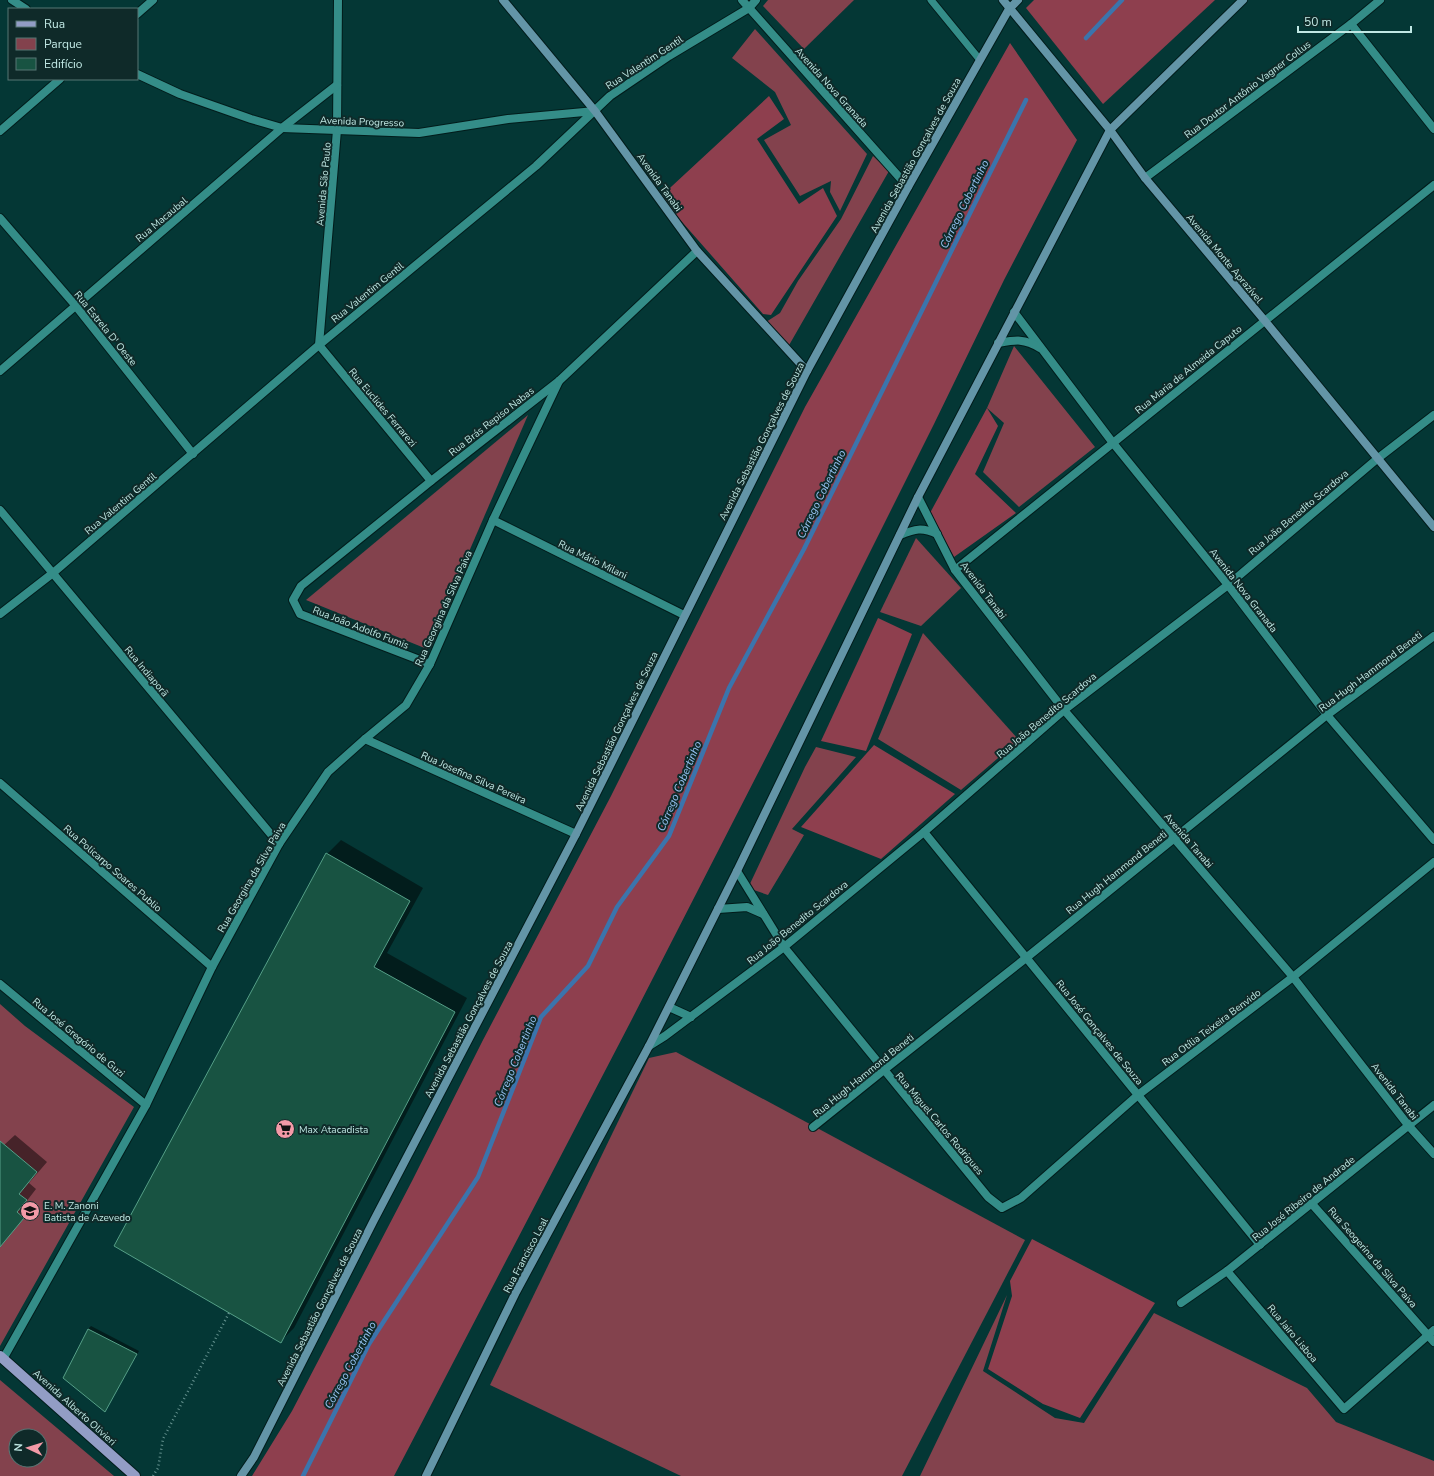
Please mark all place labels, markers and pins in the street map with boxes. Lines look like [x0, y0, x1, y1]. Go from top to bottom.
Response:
supermarket icon: Max Atacadista [274, 1118, 296, 1140]
place label: Max Atacadista [299, 1123, 368, 1137]
place label: E. M. Zanoni Batista de Azevedo [44, 1199, 131, 1225]
school or university icon: E. M. Zanoni Batista de Azevedo [19, 1200, 41, 1222]

